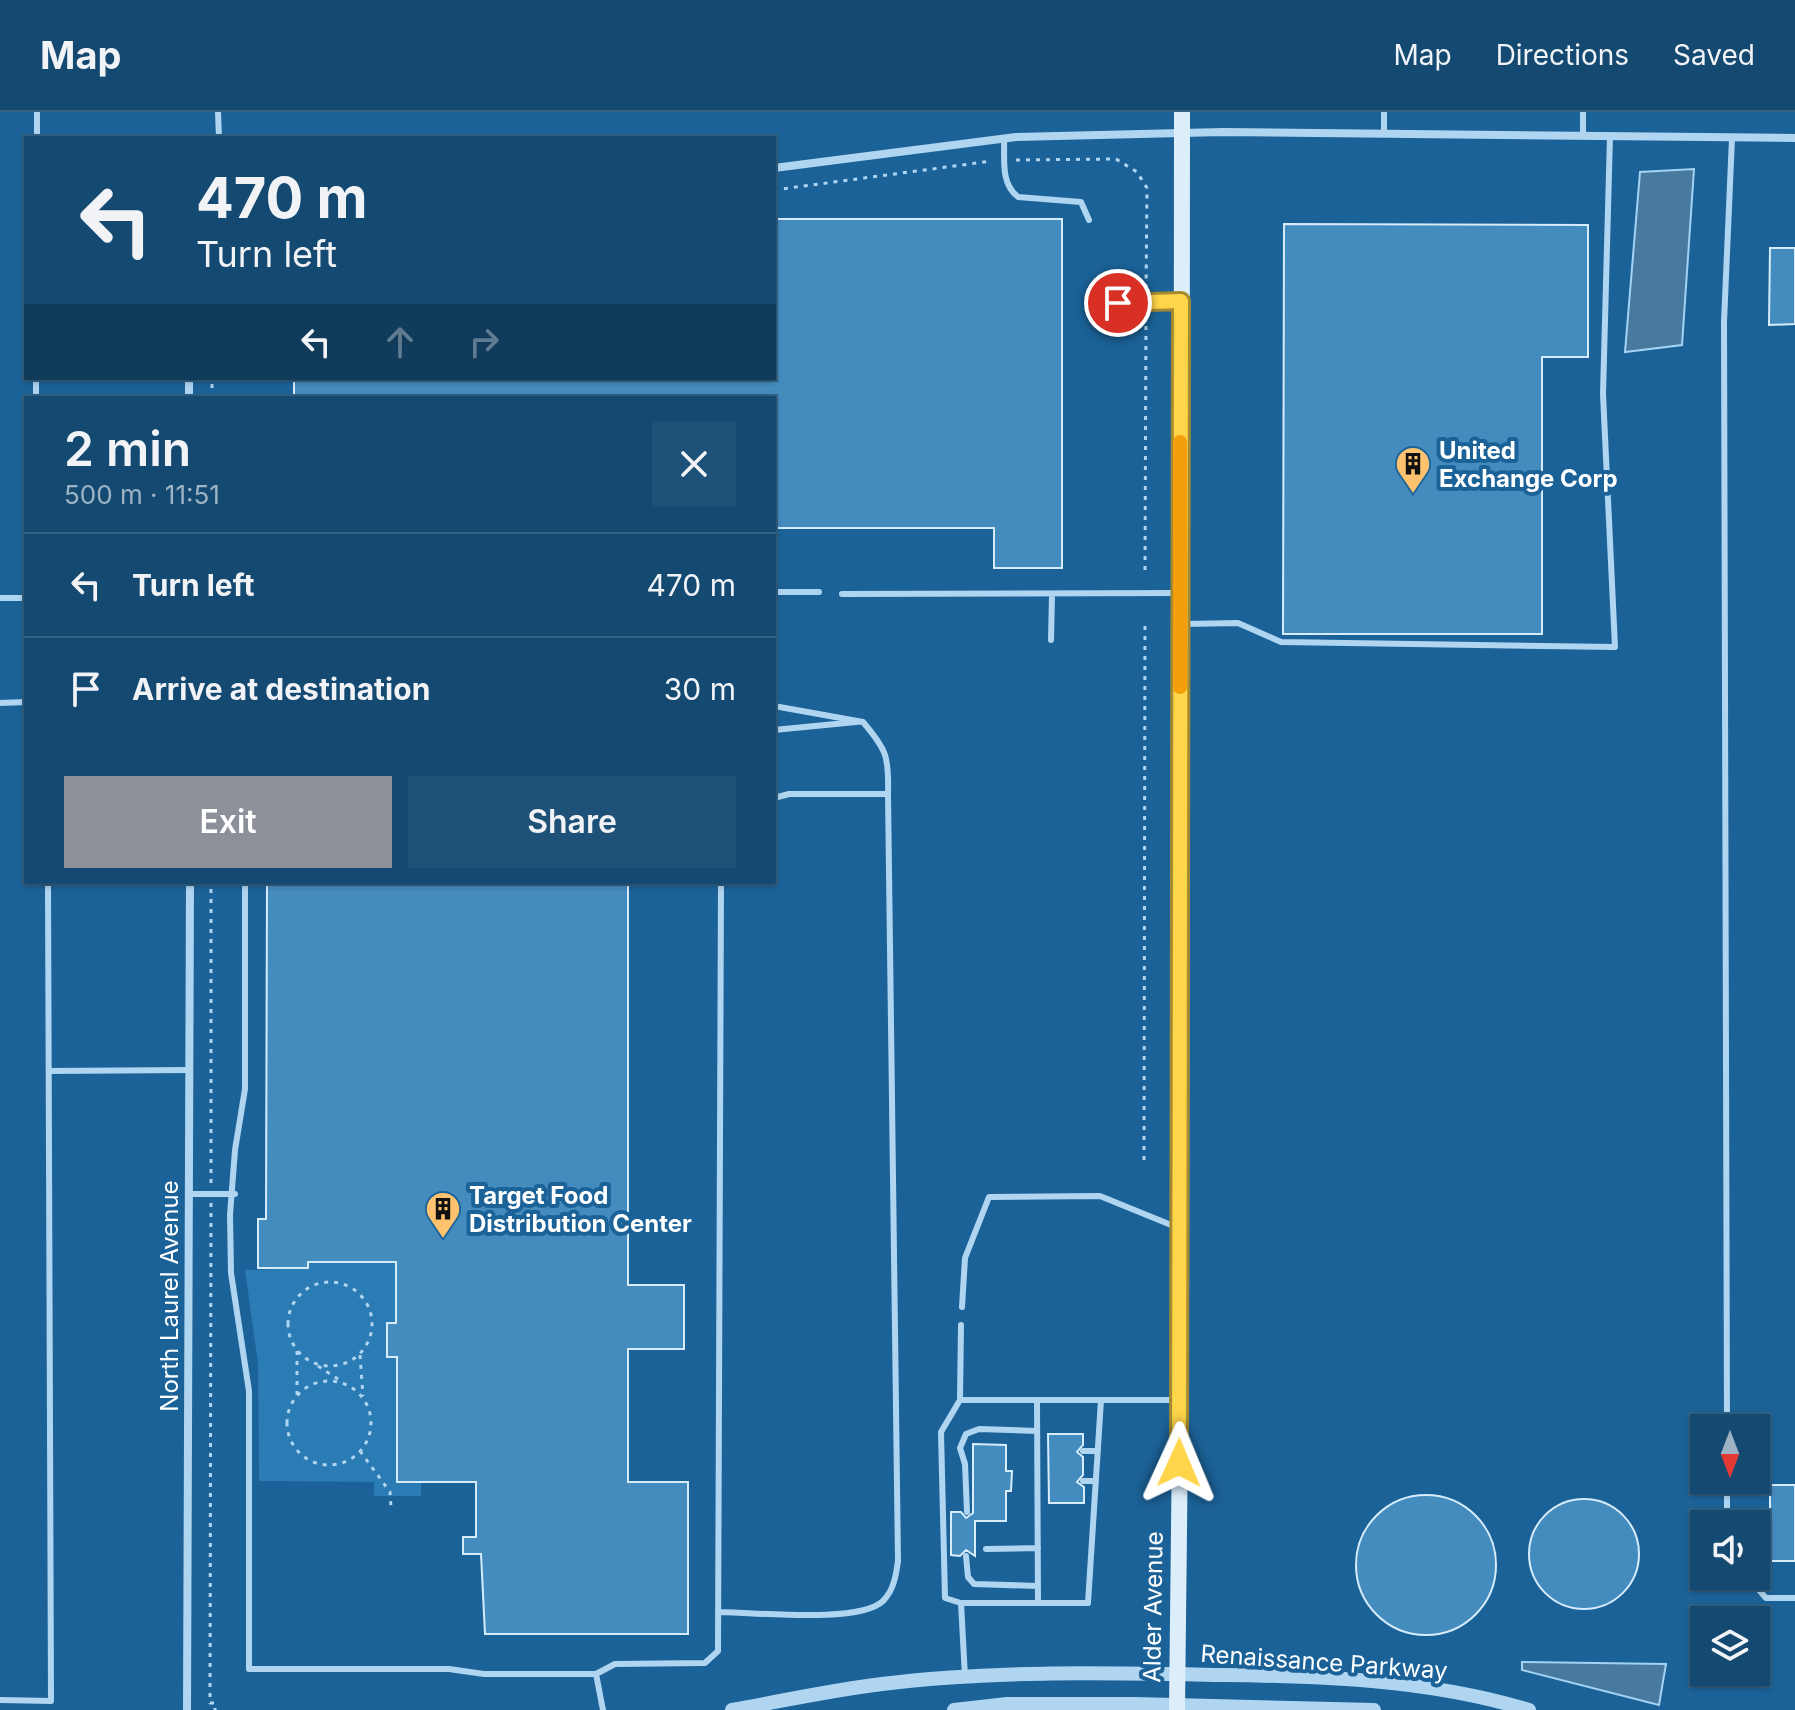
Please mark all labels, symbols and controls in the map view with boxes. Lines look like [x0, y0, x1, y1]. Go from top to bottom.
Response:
text: Map [40, 32, 121, 78]
text: Map [1393, 38, 1452, 72]
text: Directions [1496, 38, 1629, 72]
text: Saved [1673, 38, 1755, 72]
text: 470 m [196, 164, 368, 232]
icon: left [64, 168, 168, 272]
text: Turn left [196, 232, 337, 276]
pin [1084, 269, 1152, 337]
icon: arrive [1096, 281, 1140, 325]
icon: left [294, 320, 338, 364]
icon: ahead [378, 320, 422, 364]
icon: right [462, 320, 506, 364]
text: 2 min [64, 419, 191, 478]
button: close [652, 422, 736, 506]
place label: United Exchange Corp [1439, 436, 1618, 493]
building icon: United Exchange Corp [1394, 445, 1432, 495]
text: 500 m · 11:51 [64, 479, 220, 510]
icon: left [64, 563, 108, 607]
text: Turn left [132, 567, 254, 603]
text: 470 m [646, 567, 736, 603]
icon: arrive [64, 667, 108, 711]
text: Arrive at destination [132, 671, 430, 707]
text: 30 m [664, 671, 736, 707]
button: Exit [64, 776, 392, 868]
button: Share [408, 776, 736, 868]
street label: North Laurel Avenue [155, 1180, 184, 1412]
place label: Target Food Distribution Center [469, 1181, 692, 1238]
building icon: Target Food Distribution Center [424, 1190, 462, 1240]
north arrow [1690, 1414, 1770, 1494]
map controls [1690, 1414, 1770, 1686]
position arrow [1137, 1421, 1221, 1505]
button: sound [1690, 1510, 1770, 1590]
street label: Alder Avenue [1137, 1531, 1169, 1683]
button: layers [1690, 1606, 1770, 1686]
street label: Renaissance Parkway [1199, 1639, 1449, 1685]

